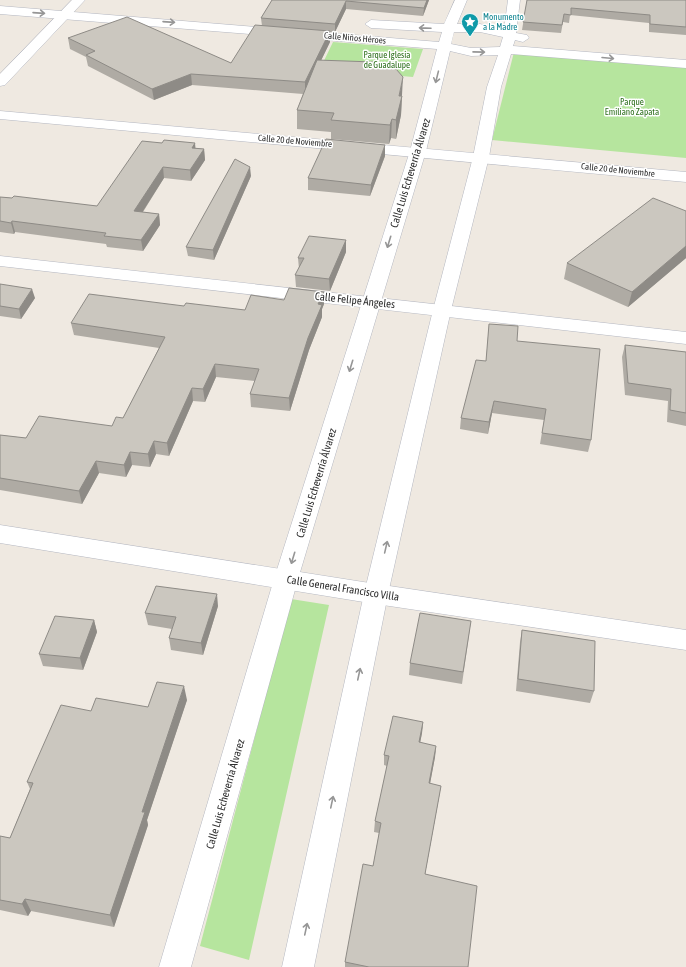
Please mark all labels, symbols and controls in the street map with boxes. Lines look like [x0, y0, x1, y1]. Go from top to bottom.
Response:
one-way arrow [32, 9, 45, 16]
place icon: Monumento a la Madre [460, 12, 480, 37]
place label: Monumento a la Madre [483, 12, 524, 32]
one-way arrow [162, 19, 175, 26]
one-way arrow [419, 24, 432, 32]
street label: Calle Niños Héroes [324, 30, 386, 46]
one-way arrow [472, 48, 485, 56]
park label: Parque Iglesia de Guadalupe [364, 50, 410, 70]
one-way arrow [601, 54, 614, 61]
one-way arrow [433, 70, 441, 83]
park label: Parque Emiliano Zapata [605, 97, 659, 117]
street label: Calle Luis Echeverría Álvarez [388, 117, 432, 229]
street label: Calle 20 de Noviembre [258, 133, 332, 149]
street label: Calle 20 de Noviembre [581, 161, 655, 179]
one-way arrow [385, 236, 393, 248]
street label: Calle Felipe Ángeles [314, 290, 396, 310]
one-way arrow [347, 360, 354, 373]
street label: Calle Luis Echeverría Álvarez [294, 427, 338, 539]
one-way arrow [383, 541, 391, 554]
one-way arrow [289, 551, 296, 564]
street label: Calle General Francisco Villa [286, 573, 400, 603]
one-way arrow [355, 668, 363, 681]
street label: Calle Luis Echeverría Álvarez [204, 738, 246, 850]
one-way arrow [329, 795, 337, 808]
one-way arrow [302, 923, 310, 936]

